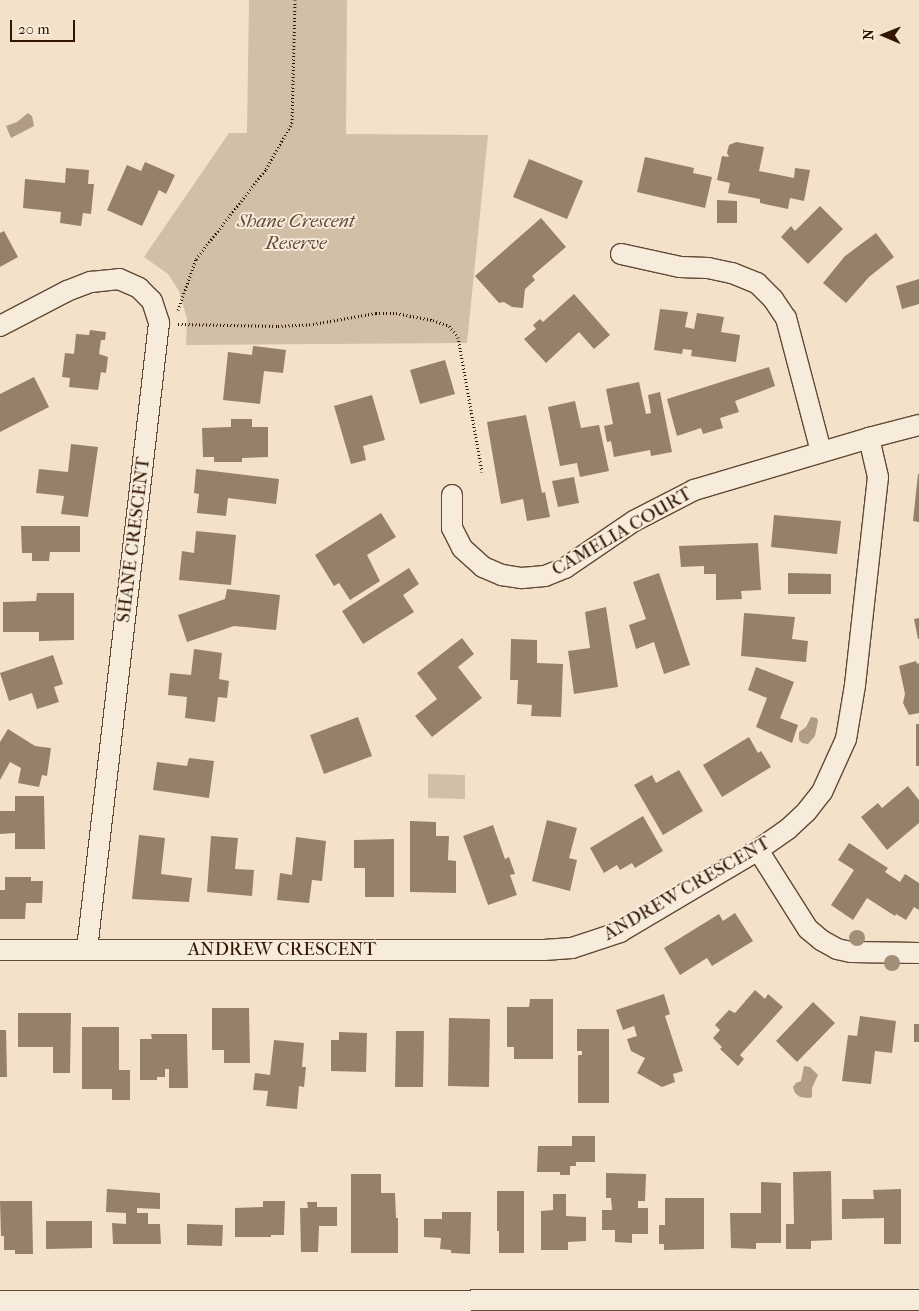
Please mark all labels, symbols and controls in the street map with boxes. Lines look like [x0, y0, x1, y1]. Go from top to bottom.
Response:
scale bar [12, 10, 78, 42]
north arrow [859, 10, 909, 60]
text: 20 m [18, 20, 50, 38]
text: N [860, 29, 877, 40]
park label: Shane Crescent Reserve [237, 211, 355, 255]
street label: SHANE CRESCENT [113, 456, 155, 624]
street label: CAMELIA COURT [548, 483, 696, 581]
street label: ANDREW CRESCENT [600, 832, 774, 946]
street label: ANDREW CRESCENT [188, 939, 376, 961]

